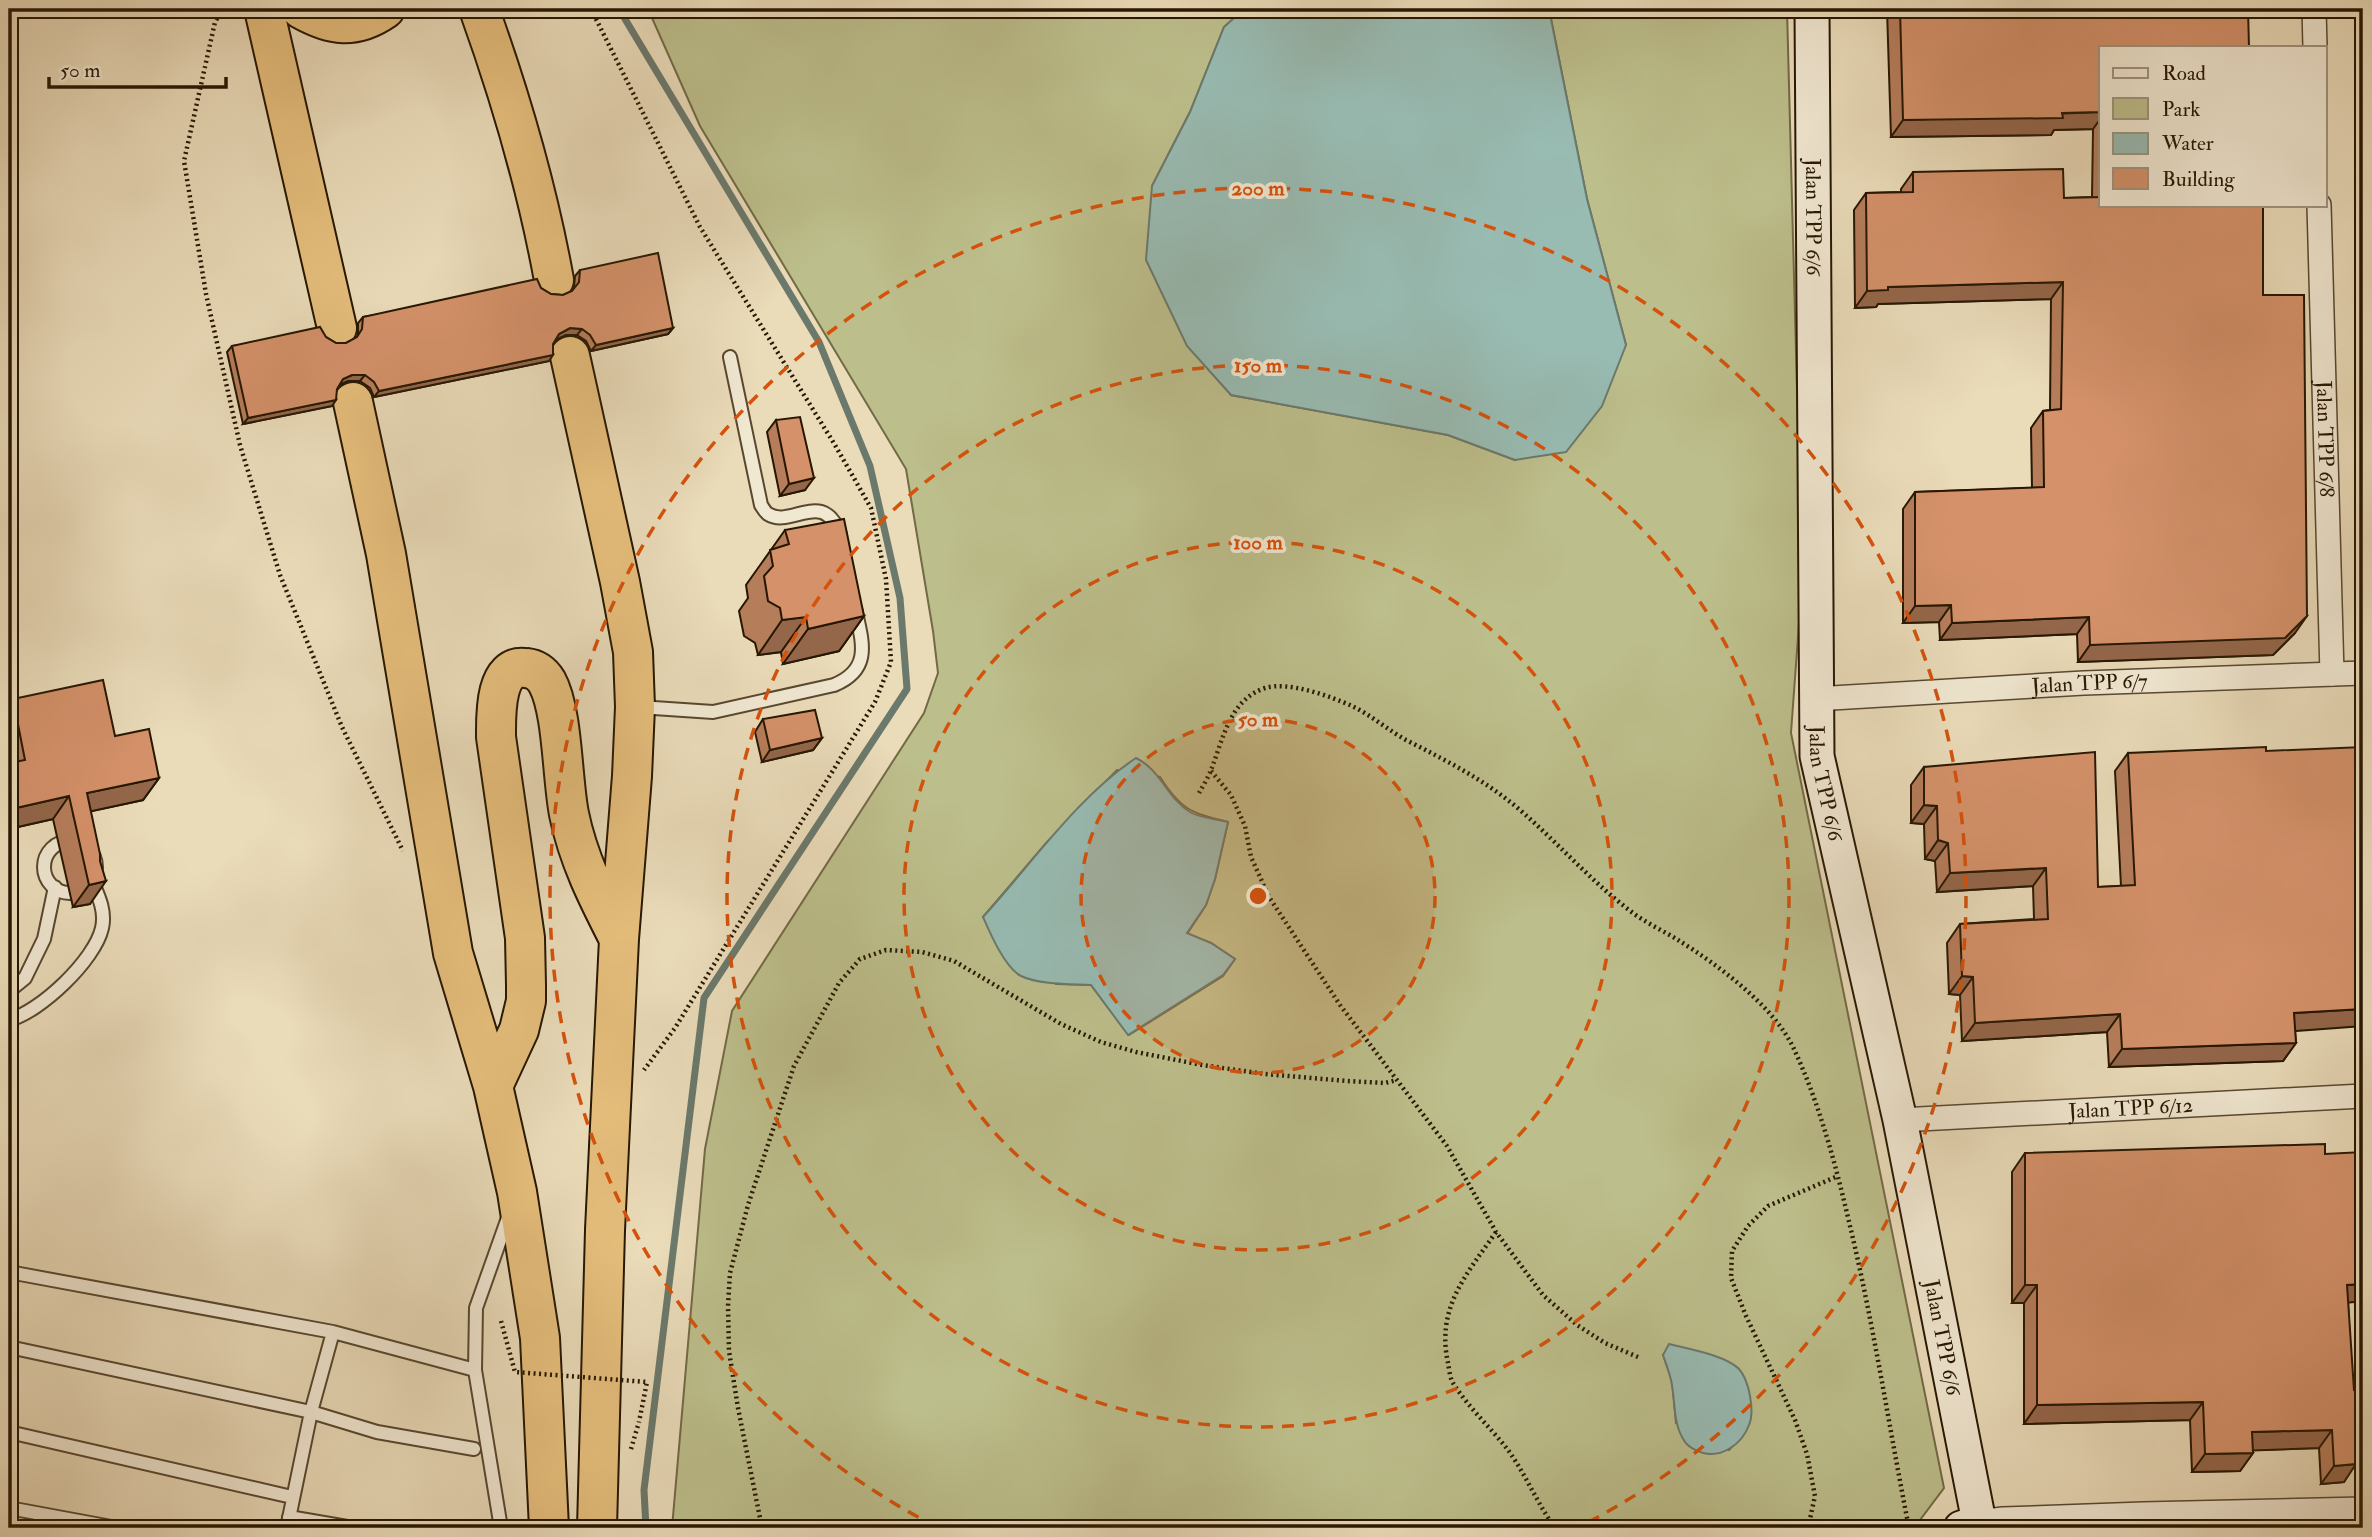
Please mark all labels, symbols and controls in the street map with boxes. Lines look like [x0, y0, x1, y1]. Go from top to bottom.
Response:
scale bar [49, 46, 226, 90]
legend [2099, 46, 2326, 206]
text: 50 m [60, 57, 101, 84]
text: Road [2162, 60, 2207, 87]
text: Park [2162, 96, 2200, 123]
text: Water [2161, 130, 2214, 157]
street label: Jalan TPP 6/6 [1799, 157, 1827, 277]
text: Building [2162, 166, 2235, 193]
text: 200 m [1232, 175, 1285, 202]
text: 150 m [1234, 352, 1283, 379]
street label: Jalan TPP 6/8 [2310, 379, 2340, 498]
text: 100 m [1233, 529, 1284, 556]
street label: Jalan TPP 6/7 [2030, 668, 2148, 700]
text: 50 m [1238, 706, 1279, 733]
street label: Jalan TPP 6/6 [1803, 724, 1849, 845]
centre of rings [1246, 884, 1270, 908]
street label: Jalan TPP 6/12 [2067, 1092, 2194, 1125]
street label: Jalan TPP 6/6 [1918, 1276, 1967, 1399]

